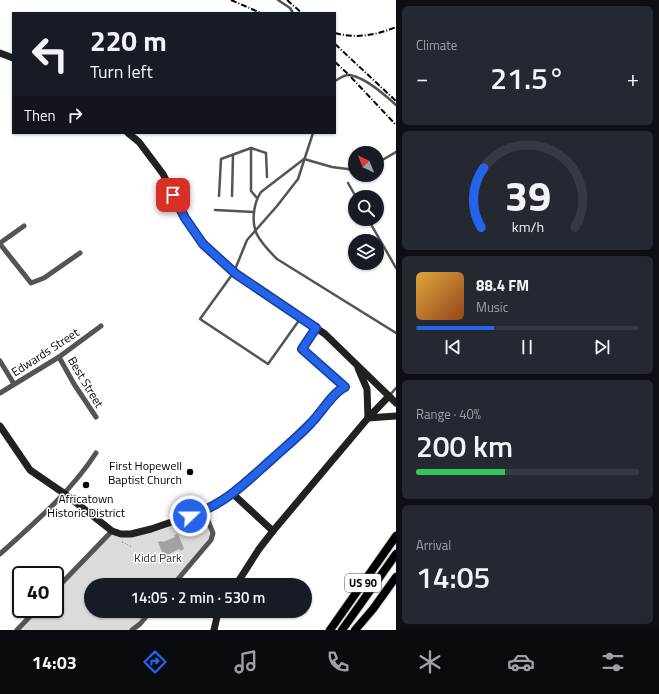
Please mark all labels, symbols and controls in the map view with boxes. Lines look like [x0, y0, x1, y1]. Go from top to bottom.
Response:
text: 220 m [90, 19, 167, 62]
icon: left [24, 28, 76, 80]
text: Climate [416, 35, 457, 55]
text: 21.5° [490, 55, 565, 101]
text: Turn left [90, 58, 153, 85]
text: − [416, 61, 428, 95]
text: + [627, 61, 639, 95]
text: Then [24, 104, 56, 127]
icon: right [64, 104, 86, 126]
north arrow [348, 146, 384, 182]
map controls [348, 146, 384, 270]
text: 39 [504, 164, 551, 227]
pin [156, 178, 190, 212]
icon: arrive [162, 184, 184, 206]
button: search [348, 190, 384, 226]
text: km/h [511, 216, 544, 238]
button: layers [348, 234, 384, 270]
text: 88.4 FM [476, 274, 529, 297]
text: Music [476, 297, 508, 317]
street label: Edwards Street [7, 323, 83, 381]
icon: previous [442, 336, 464, 358]
icon: pause [516, 336, 538, 358]
icon: next [591, 336, 613, 358]
street label: Best Street [63, 353, 109, 412]
text: Range · 40% [416, 404, 481, 424]
text: 200 km [416, 423, 513, 469]
place label: First Hopewell Baptist Church [108, 456, 182, 489]
marker: First Hopewell Baptist Church [185, 467, 195, 477]
marker: Africatown Historic District [81, 480, 91, 490]
place label: Africatown Historic District [47, 489, 126, 522]
position arrow [169, 495, 211, 537]
text: Arrival [416, 535, 451, 555]
park label: Kidd Park [134, 548, 182, 567]
text: 14:05 [416, 554, 490, 600]
speed limit sign: 40 [12, 566, 64, 618]
road number: US 90 [345, 574, 381, 592]
text: 14:05 · 2 min · 530 m [131, 586, 265, 609]
icon: directions [141, 648, 169, 676]
icon: music [232, 648, 260, 676]
icon: phone [324, 648, 352, 676]
icon: climate [416, 648, 444, 676]
icon: car [507, 648, 535, 676]
icon: filters [599, 648, 627, 676]
text: 14:03 [32, 649, 77, 676]

